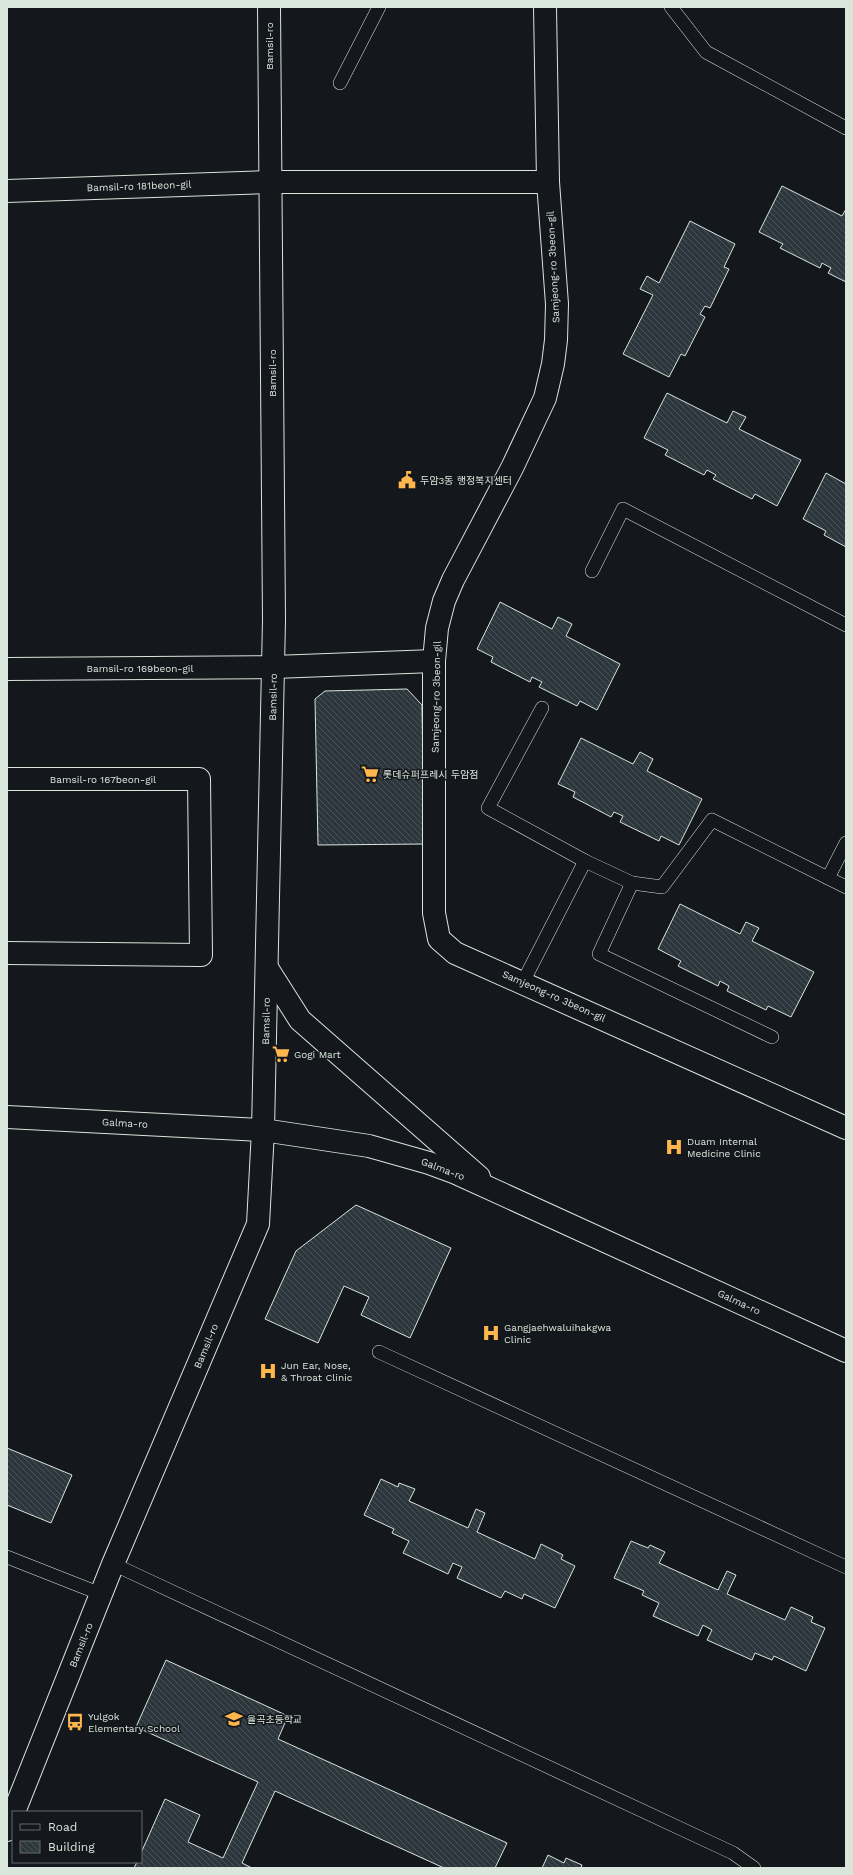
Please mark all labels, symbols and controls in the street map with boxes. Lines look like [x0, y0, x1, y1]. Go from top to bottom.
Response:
street label: Bamsil-ro [264, 22, 275, 70]
street label: Bamsil-ro 181beon-gil [86, 179, 192, 193]
street label: Samjeong-ro 3beon-gil [545, 211, 561, 323]
street label: Bamsil-ro [267, 349, 278, 397]
public building icon: 두암3동 행정복지센터 [397, 470, 417, 490]
place label: 두암3동 행정복지센터 [420, 475, 512, 486]
street label: Samjeong-ro 3beon-gil [430, 641, 442, 753]
street label: Bamsil-ro 169beon-gil [86, 663, 194, 674]
street label: Bamsil-ro [267, 673, 279, 721]
supermarket icon: 롯데슈퍼프레시 두암점 [360, 764, 380, 784]
place label: 롯데슈퍼프레시 두암점 [383, 769, 478, 780]
street label: Bamsil-ro 167beon-gil [50, 774, 156, 785]
street label: Samjeong-ro 3beon-gil [501, 968, 607, 1024]
street label: Bamsil-ro [260, 997, 272, 1045]
supermarket icon: Gogi Mart [271, 1044, 291, 1064]
place label: Gogi Mart [294, 1049, 342, 1060]
street label: Galma-ro [102, 1116, 148, 1130]
place label: Duam Internal Medicine Clinic [687, 1136, 761, 1159]
hospital icon: Duam Internal Medicine Clinic [664, 1137, 684, 1157]
street label: Galma-ro [420, 1156, 466, 1182]
street label: Galma-ro [716, 1287, 762, 1317]
street label: Bamsil-ro [192, 1322, 220, 1370]
place label: Gangjaehwaluihakgwa Clinic [504, 1322, 611, 1345]
hospital icon: Gangjaehwaluihakgwa Clinic [481, 1323, 501, 1343]
place label: Jun Ear, Nose, & Throat Clinic [281, 1360, 353, 1383]
hospital icon: Jun Ear, Nose, & Throat Clinic [258, 1361, 278, 1381]
street label: Bamsil-ro [67, 1621, 95, 1669]
school or university icon: 율곡초등학교 [224, 1709, 244, 1729]
place label: Yulgok Elementary School [88, 1711, 180, 1734]
bus stop icon: Yulgok Elementary School [65, 1712, 85, 1732]
place label: 율곡초등학교 [247, 1714, 302, 1725]
legend [12, 1811, 142, 1863]
text: Road [48, 1820, 77, 1834]
text: Building [48, 1840, 95, 1854]

